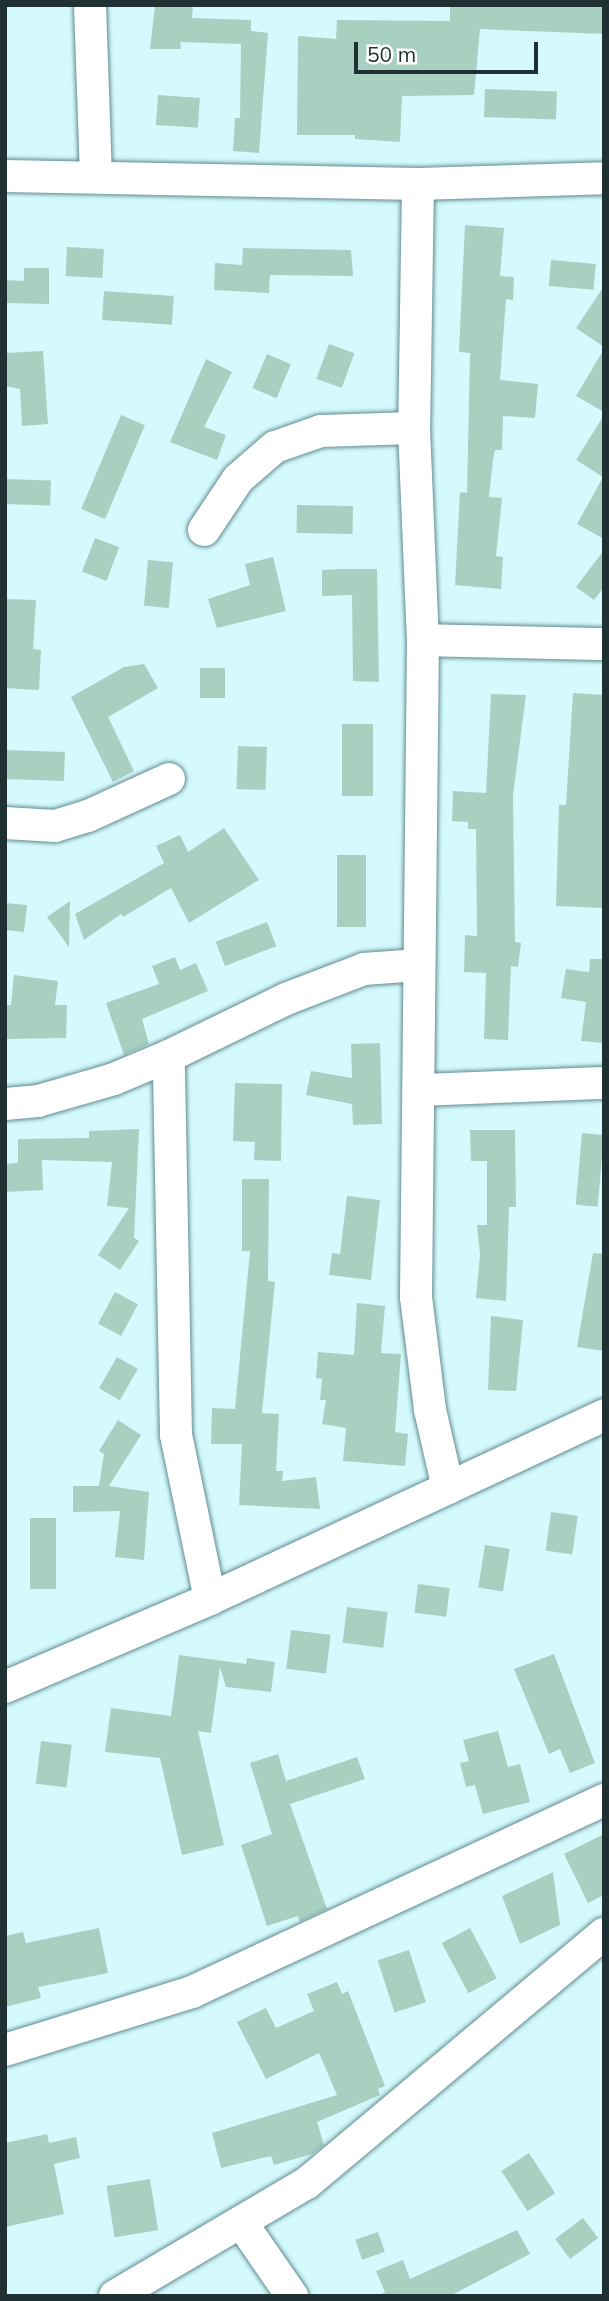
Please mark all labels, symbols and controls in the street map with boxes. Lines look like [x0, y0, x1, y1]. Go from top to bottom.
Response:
scale bar [357, 28, 541, 72]
text: 50 m [367, 41, 416, 67]

